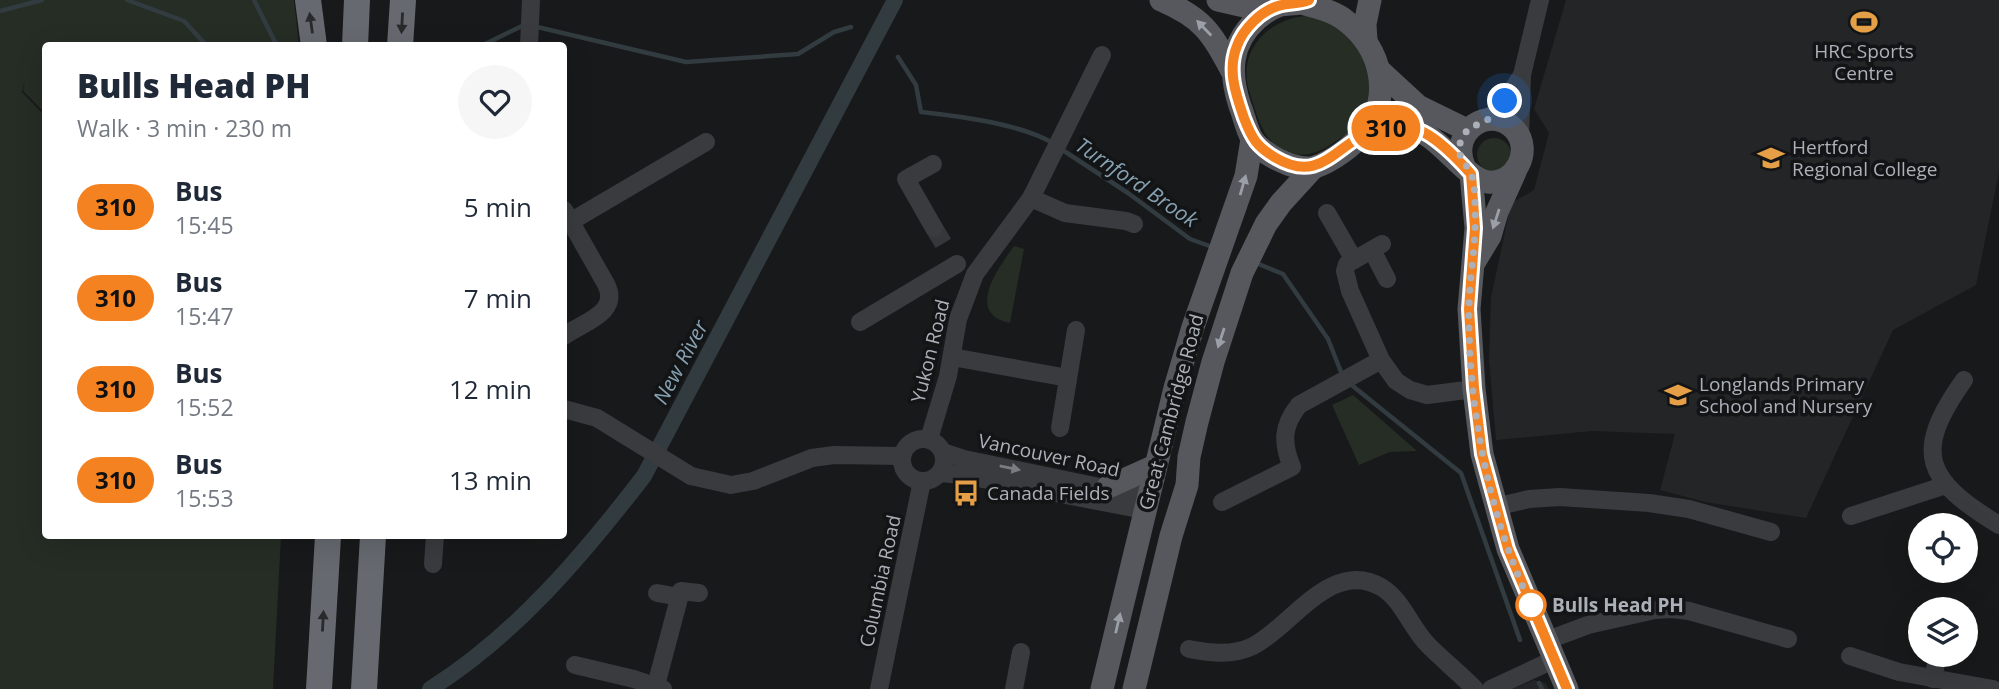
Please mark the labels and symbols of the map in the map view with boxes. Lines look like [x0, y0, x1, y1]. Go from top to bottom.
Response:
sports icon: HRC Sports Centre [1849, 7, 1879, 37]
one-way arrow [305, 12, 316, 34]
one-way arrow [396, 12, 407, 34]
one-way arrow [1196, 19, 1213, 36]
place label: HRC Sports Centre [1814, 38, 1914, 86]
your location [1487, 83, 1522, 118]
line badge: 310 [1346, 105, 1426, 151]
water label: Turnford Brook [1070, 131, 1204, 234]
place label: Hertford Regional College [1792, 134, 1938, 182]
school or university icon: Hertford Regional College [1756, 143, 1786, 173]
one-way arrow [1239, 174, 1249, 195]
one-way arrow [1490, 208, 1501, 229]
street label: Yukon Road [905, 297, 955, 405]
street label: Great Cambridge Road [1132, 311, 1210, 513]
water label: New River [646, 314, 714, 409]
one-way arrow [1215, 327, 1226, 348]
place label: Longlands Primary School and Nursery [1699, 371, 1873, 419]
school or university icon: Longlands Primary School and Nursery [1663, 380, 1693, 410]
street label: Vancouver Road [976, 427, 1122, 483]
one-way arrow [999, 462, 1021, 473]
bus stop icon: Canada Fields [951, 478, 981, 508]
place label: Canada Fields [987, 480, 1110, 506]
street label: Columbia Road [853, 512, 907, 650]
marker: Bulls Head PH [1516, 590, 1546, 620]
place label: Bulls Head PH [1552, 592, 1684, 618]
one-way arrow [318, 610, 329, 632]
one-way arrow [1112, 612, 1123, 634]

